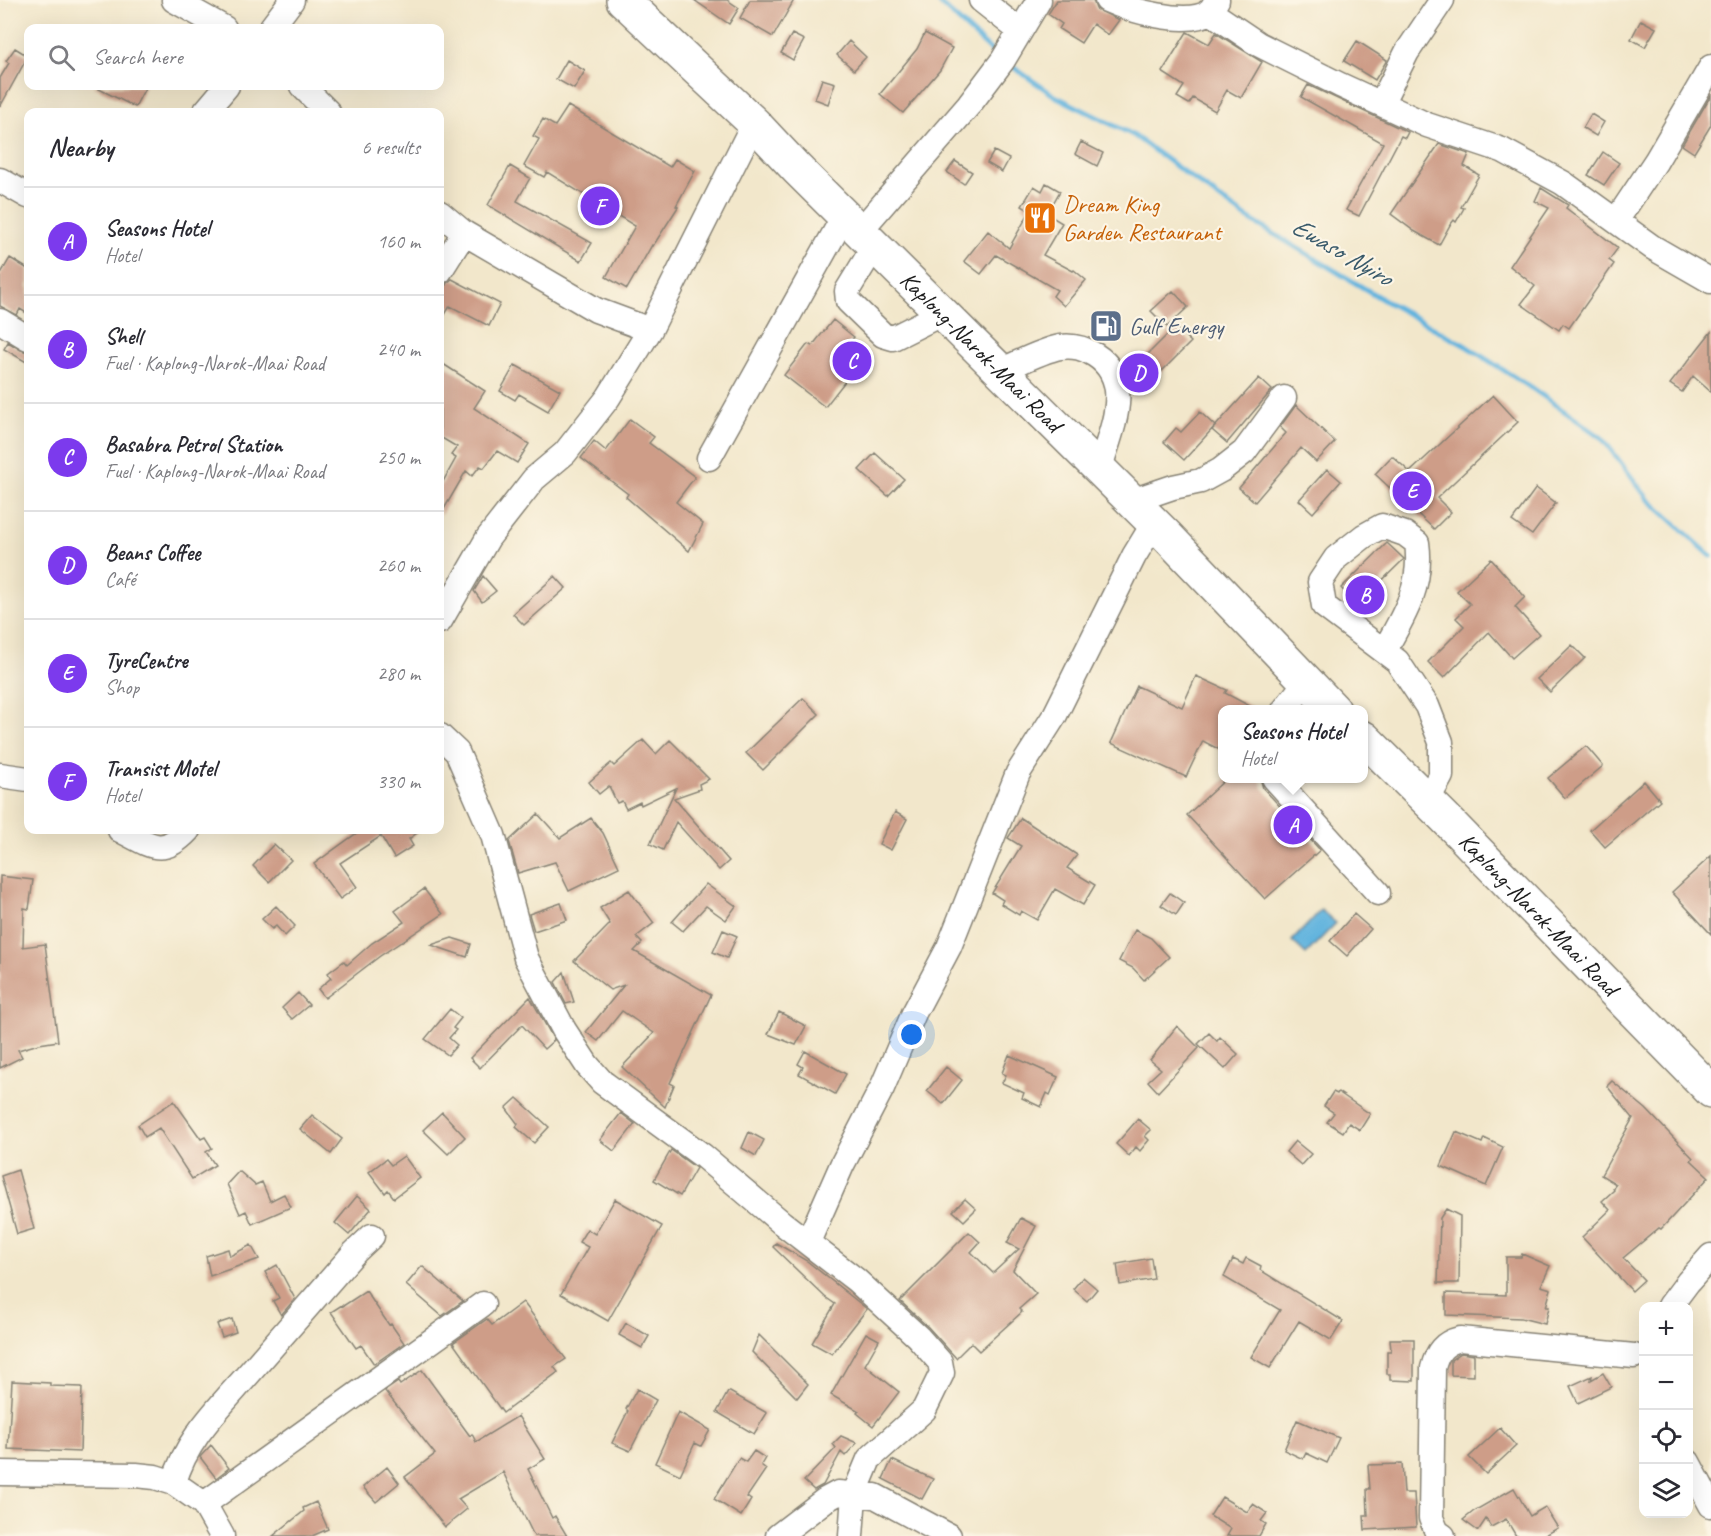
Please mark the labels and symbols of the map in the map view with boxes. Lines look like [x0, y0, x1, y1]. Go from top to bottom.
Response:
pin: F [580, 184, 620, 228]
place label: Dream King Garden Restaurant [1063, 189, 1223, 247]
restaurant icon: Dream King Garden Restaurant [1022, 200, 1058, 236]
water label: Ewaso Nyiro [1286, 210, 1401, 295]
street label: Kaplong-Narok-Maai Road [894, 265, 1071, 441]
fuel station icon: Gulf Energy [1088, 308, 1124, 344]
place label: Gulf Energy [1129, 311, 1225, 341]
pin: C [832, 338, 872, 384]
pin: D [1120, 350, 1158, 395]
pin: E [1392, 468, 1432, 514]
pin: B [1346, 572, 1384, 618]
pin: A [1274, 802, 1312, 848]
street label: Kaplong-Narok-Maai Road [1452, 826, 1627, 1005]
your location [897, 1020, 926, 1049]

